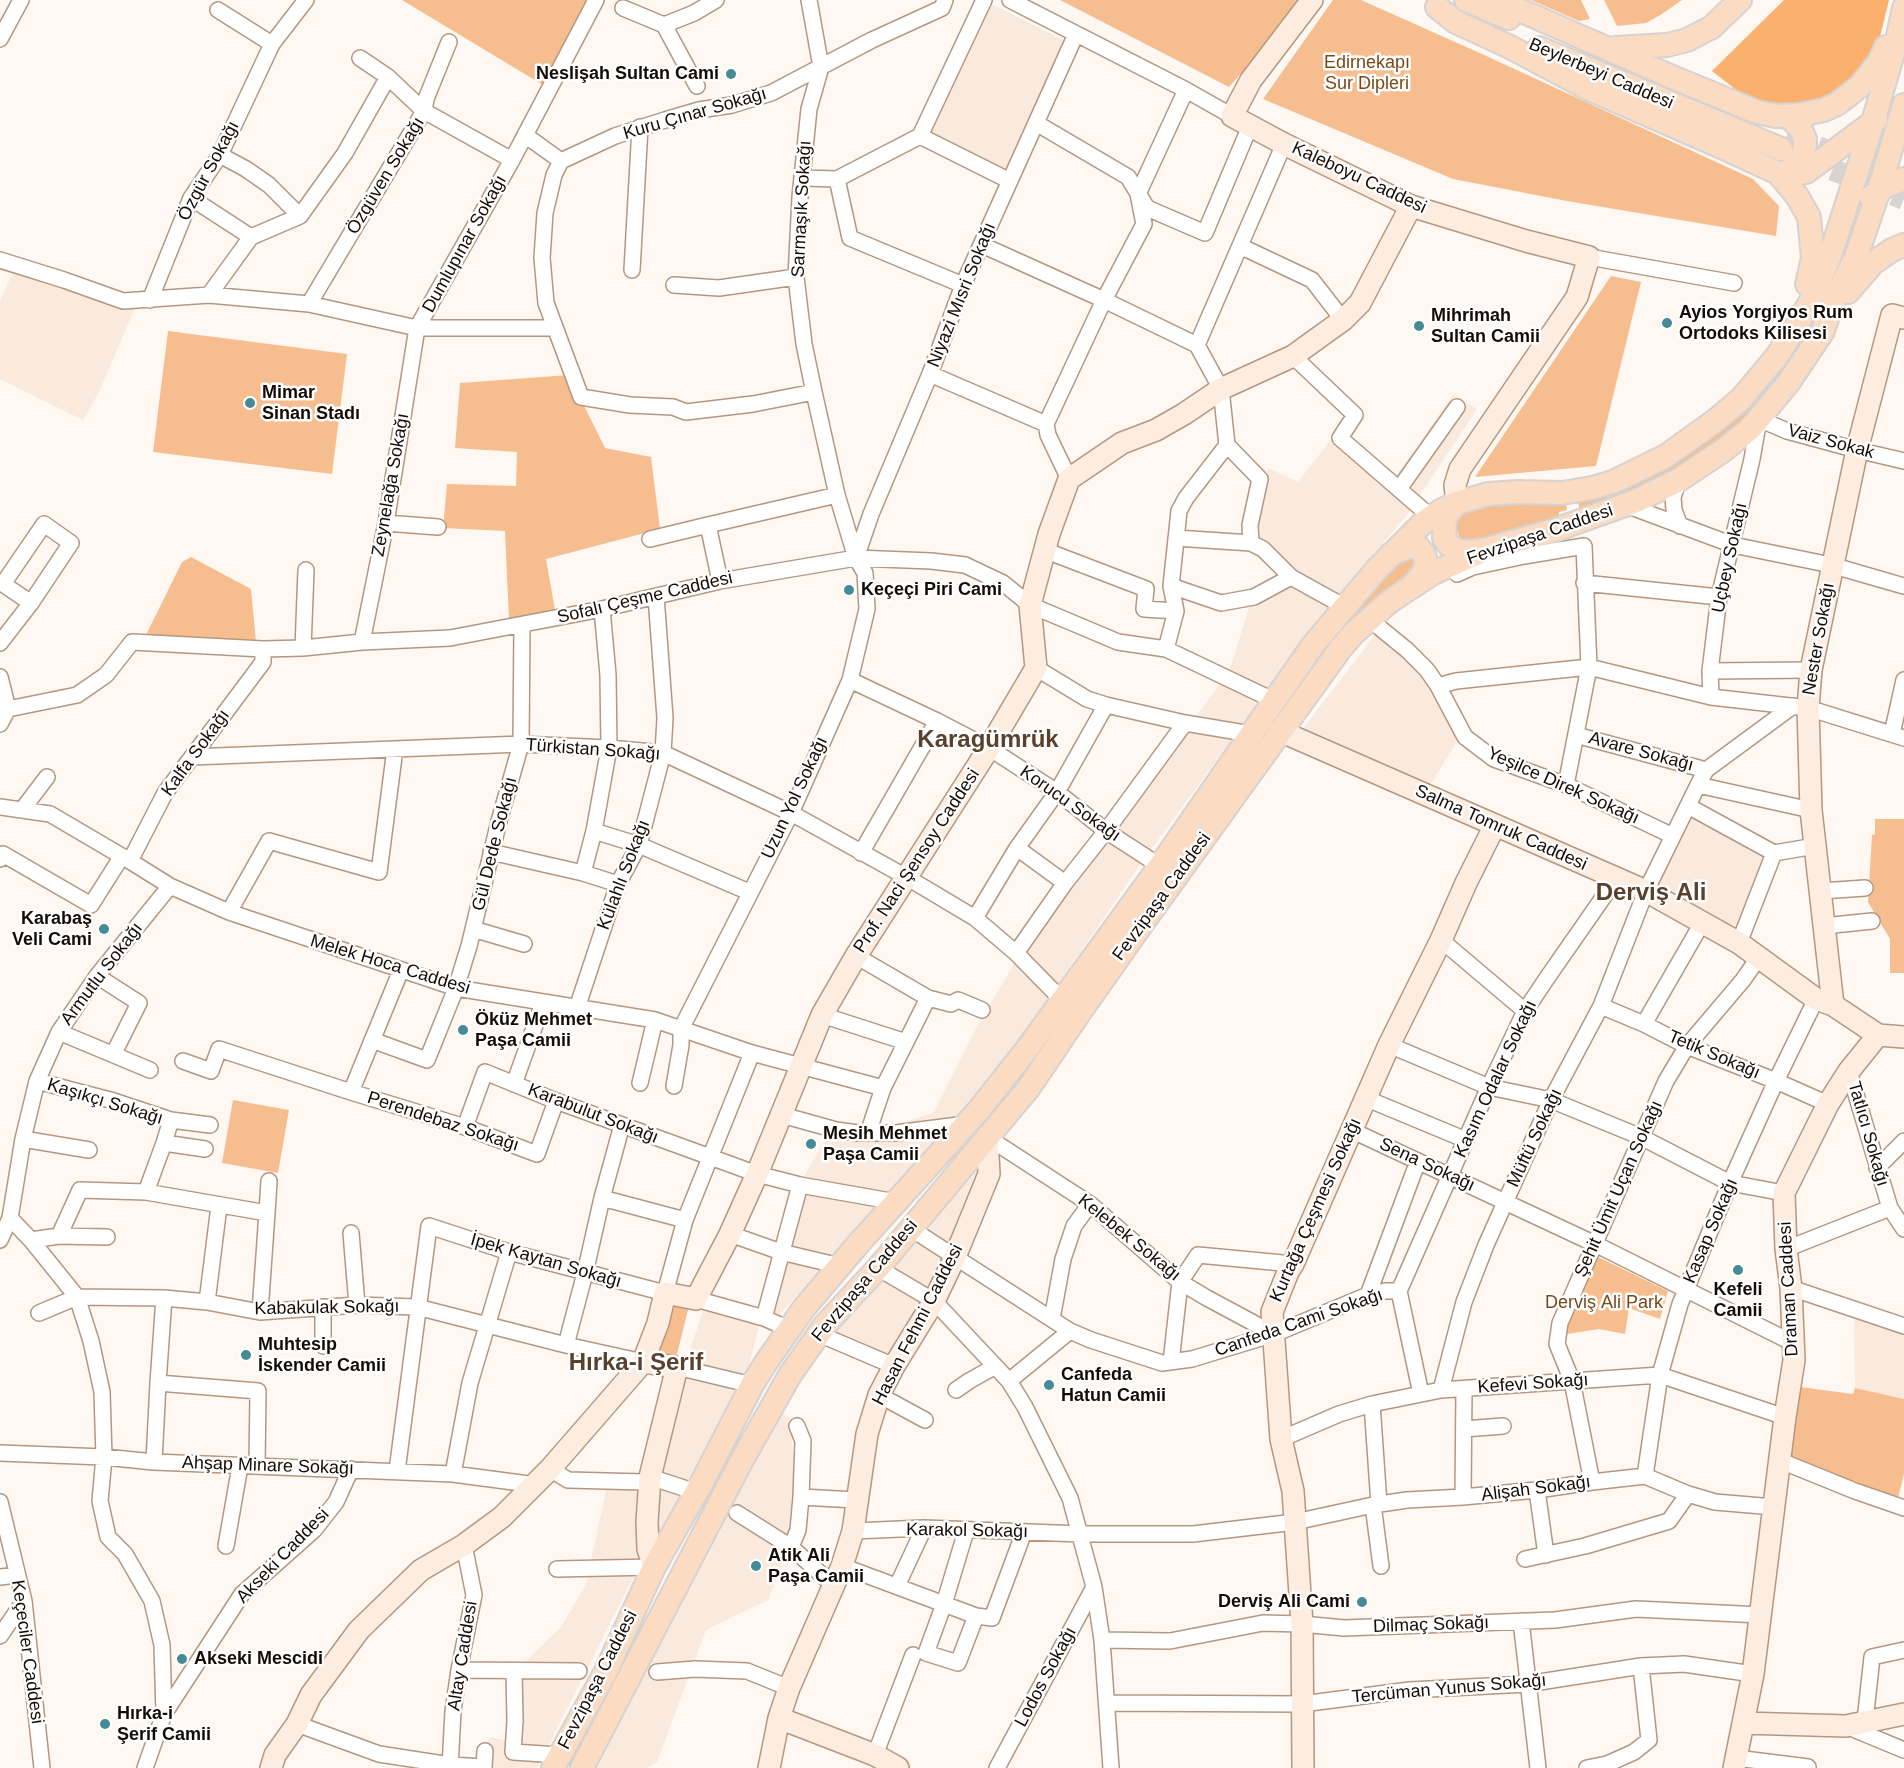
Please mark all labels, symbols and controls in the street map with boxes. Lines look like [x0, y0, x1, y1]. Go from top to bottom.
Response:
street label: Beylerbeyi Caddesi [1525, 34, 1677, 114]
park label: Edirnekapı Sur Dipleri [1324, 52, 1410, 94]
place label: Neslişah Sultan Cami [536, 63, 719, 85]
marker: Neslişah Sultan Cami [724, 67, 738, 81]
street label: Kuru Çınar Sokağı [621, 83, 769, 145]
street label: Özgüven Sokağı [342, 113, 430, 239]
street label: Özgür Sokağı [174, 117, 244, 225]
street label: Kaleboyu Caddesi [1288, 137, 1430, 219]
street label: Sarmaşık Sokağı [788, 140, 816, 278]
street label: Dumlupınar Sokağı [418, 171, 512, 317]
street label: Niyazi Mısri Sokağı [923, 220, 1001, 370]
place label: Ayios Yorgiyos Rum Ortodoks Kilisesi [1679, 302, 1853, 344]
place label: Mihrimah Sultan Camii [1431, 305, 1540, 348]
marker: Ayios Yorgiyos Rum Ortodoks Kilisesi [1660, 316, 1674, 330]
marker: Mihrimah Sultan Camii [1412, 319, 1426, 333]
place label: Mimar Sinan Stadı [262, 382, 360, 424]
marker: Mimar Sinan Stadı [243, 396, 257, 410]
street label: Zeynelağa Sokağı [368, 412, 414, 558]
street label: Vaiz Sokak [1785, 420, 1877, 464]
street label: Fevzipaşa Caddesi [1464, 500, 1616, 570]
street label: Uçbey Sokağı [1708, 501, 1752, 615]
street label: Sofalı Çeşme Caddesi [555, 567, 735, 629]
place label: Keçeçi Piri Cami [861, 579, 1002, 601]
street label: Nester Sokağı [1798, 581, 1840, 697]
marker: Keçeçi Piri Cami [842, 583, 856, 597]
street label: Kalfa Sokağı [157, 705, 235, 801]
district label: Karagümrük [917, 726, 1059, 754]
street label: Avare Sokağı [1586, 728, 1696, 776]
street label: Uzun Yol Sokağı [757, 733, 833, 863]
street label: Türkistan Sokağı [525, 735, 661, 765]
street label: Yeşilce Direk Sokağı [1484, 743, 1642, 829]
street label: Korucu Sokağı [1015, 761, 1125, 847]
street label: Prof. Naci Şensoy Caddesi [849, 765, 985, 957]
street label: Gül Dede Sokağı [468, 775, 522, 913]
street label: Salma Tomruk Caddesi [1412, 780, 1590, 876]
street label: Külahlı Sokağı [593, 817, 655, 933]
street label: Fevzipaşa Caddesi [1108, 829, 1216, 965]
district label: Derviş Ali [1596, 879, 1706, 907]
place label: Karabaş Veli Cami [12, 908, 92, 950]
street label: Armutlu Sokağı [56, 918, 148, 1030]
marker: Karabaş Veli Cami [97, 922, 111, 936]
street label: Melek Hoca Caddesi [307, 930, 473, 1000]
street label: Kasım Odalar Sokağı [1450, 997, 1542, 1161]
place label: Öküz Mehmet Paşa Camii [475, 1009, 592, 1052]
marker: Öküz Mehmet Paşa Camii [456, 1023, 470, 1037]
street label: Tetik Sokağı [1665, 1026, 1763, 1084]
street label: Kaşıkçı Sokağı [44, 1074, 166, 1130]
street label: Karabulut Sokağı [525, 1079, 661, 1149]
street label: Tatlıcı Sokağı [1843, 1079, 1893, 1189]
street label: Müftü Sokağı [1503, 1085, 1567, 1191]
street label: Perendebaz Sokağı [364, 1087, 522, 1157]
street label: Şehit Ümit Uçan Sokağı [1570, 1097, 1668, 1281]
street label: Kurtağa Çeşmesi Sokağı [1266, 1115, 1366, 1305]
place label: Mesih Mehmet Paşa Camii [823, 1123, 947, 1166]
street label: Sena Sokağı [1376, 1133, 1478, 1197]
marker: Mesih Mehmet Paşa Camii [804, 1137, 818, 1151]
street label: Kasap Sokağı [1679, 1175, 1743, 1287]
street label: Kelebek Sokağı [1073, 1190, 1185, 1286]
street label: Fevzipaşa Caddesi [808, 1215, 922, 1347]
street label: Draman Caddesi [1775, 1221, 1803, 1357]
street label: İpek Kaytan Sokağı [468, 1229, 624, 1293]
street label: Hasan Fehmi Caddesi [868, 1241, 968, 1409]
marker: Kefeli Camii [1731, 1263, 1745, 1277]
place label: Kefeli Camii [1713, 1279, 1763, 1322]
street label: Canfeda Cami Sokağı [1212, 1284, 1386, 1362]
park label: Derviş Ali Park [1545, 1292, 1663, 1314]
street label: Kabakulak Sokağı [254, 1296, 400, 1320]
place label: Muhtesip İskender Camii [258, 1334, 386, 1376]
marker: Muhtesip İskender Camii [239, 1348, 253, 1362]
district label: Hırka-i Şerif [569, 1349, 703, 1377]
place label: Canfeda Hatun Camii [1061, 1364, 1166, 1406]
street label: Kefevi Sokağı [1477, 1369, 1589, 1399]
marker: Canfeda Hatun Camii [1042, 1378, 1056, 1392]
street label: Ahşap Minare Sokağı [182, 1452, 354, 1480]
street label: Alişah Sokağı [1480, 1472, 1592, 1506]
street label: Akseki Caddesi [232, 1504, 334, 1608]
street label: Karakol Sokağı [906, 1519, 1028, 1543]
place label: Atik Ali Paşa Camii [768, 1545, 864, 1588]
marker: Atik Ali Paşa Camii [749, 1559, 763, 1573]
street label: Keçeciler Caddesi [6, 1579, 48, 1725]
place label: Derviş Ali Cami [1218, 1591, 1350, 1613]
marker: Derviş Ali Cami [1355, 1595, 1369, 1609]
street label: Altay Caddesi [444, 1599, 482, 1713]
street label: Fevzipaşa Caddesi [554, 1607, 642, 1753]
street label: Dilmaç Sokağı [1373, 1612, 1489, 1638]
street label: Lodos Sokağı [1011, 1623, 1081, 1731]
place label: Akseki Mescidi [194, 1648, 323, 1670]
marker: Akseki Mescidi [175, 1652, 189, 1666]
street label: Tercüman Yunus Sokağı [1351, 1670, 1547, 1708]
place label: Hırka-i Şerif Camii [117, 1703, 211, 1746]
marker: Hırka-i Şerif Camii [98, 1717, 112, 1731]

